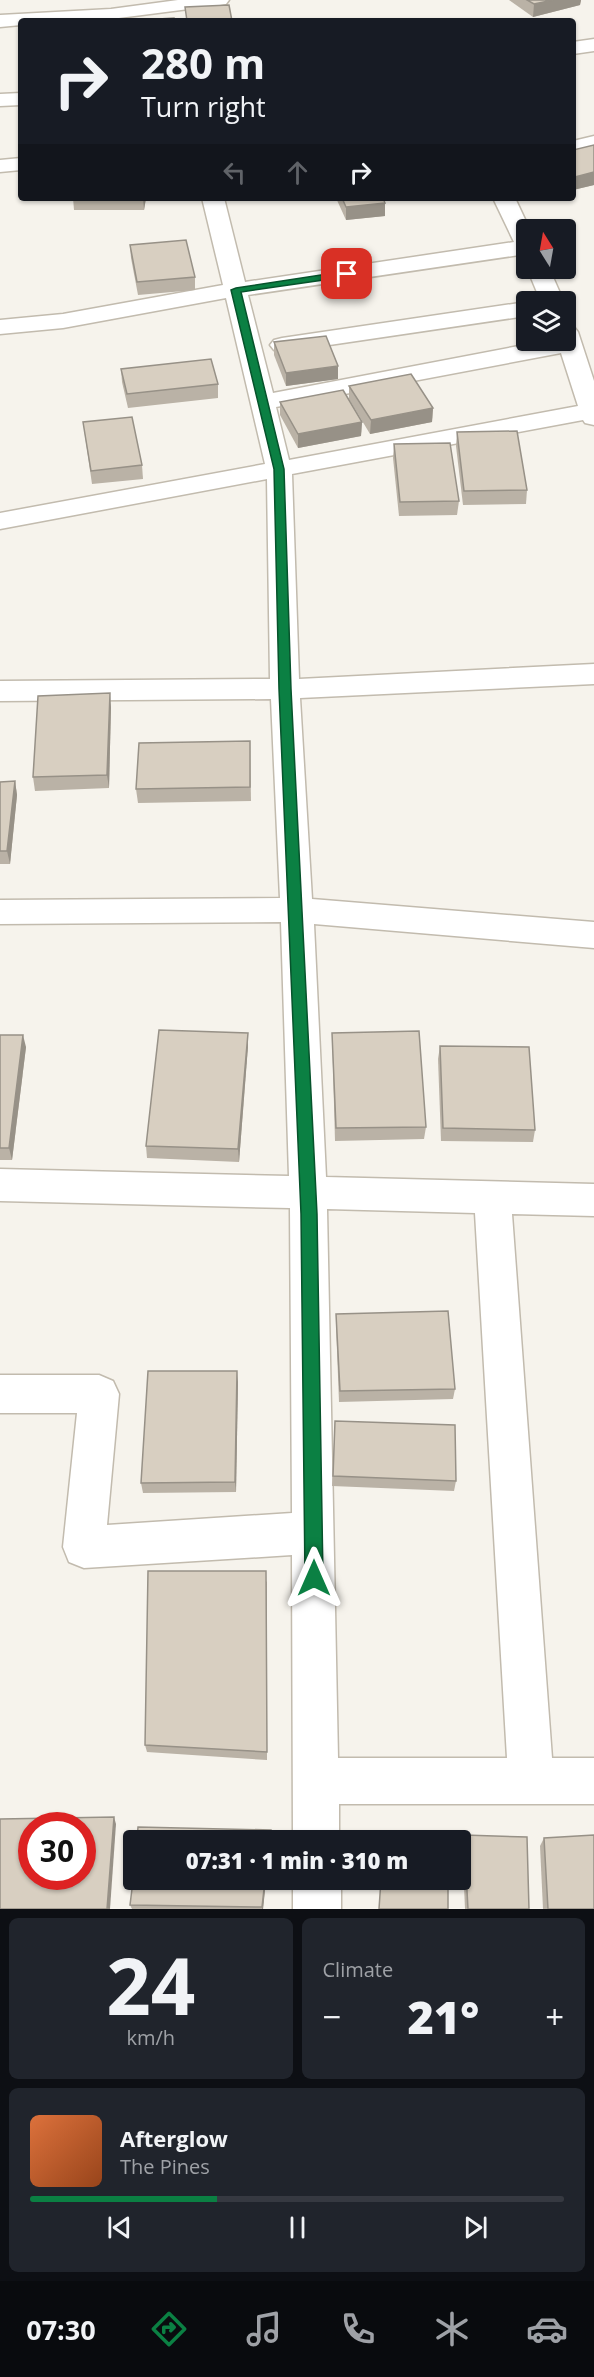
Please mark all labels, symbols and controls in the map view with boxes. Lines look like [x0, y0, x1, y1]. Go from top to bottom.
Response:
text: 280 m [141, 34, 265, 91]
icon: right [42, 42, 120, 120]
text: Turn right [141, 88, 266, 125]
icon: left [218, 156, 251, 189]
icon: ahead [281, 156, 314, 189]
icon: right [344, 156, 377, 189]
north arrow [516, 219, 576, 279]
map controls [516, 219, 576, 351]
pin [321, 248, 372, 299]
icon: arrive [330, 257, 363, 290]
button: layers [516, 291, 576, 351]
position arrow [282, 1546, 346, 1610]
speed limit sign: 30 [18, 1812, 96, 1890]
text: 07:31 · 1 min · 310 m [186, 1845, 408, 1875]
text: 24 [106, 1932, 195, 2038]
text: Climate [323, 1956, 393, 1983]
text: 21° [407, 1986, 479, 2047]
text: − [323, 1994, 341, 2039]
text: + [545, 1994, 564, 2039]
text: km/h [126, 2024, 175, 2051]
text: Afterglow [120, 2123, 228, 2153]
text: The Pines [120, 2153, 210, 2180]
icon: previous [103, 2211, 136, 2244]
icon: pause [281, 2211, 314, 2244]
icon: next [459, 2211, 492, 2244]
icon: directions [148, 2308, 190, 2350]
icon: music [243, 2308, 285, 2350]
icon: phone [337, 2308, 379, 2350]
icon: climate [431, 2308, 473, 2350]
icon: car [526, 2308, 568, 2350]
text: 07:30 [26, 2311, 96, 2348]

